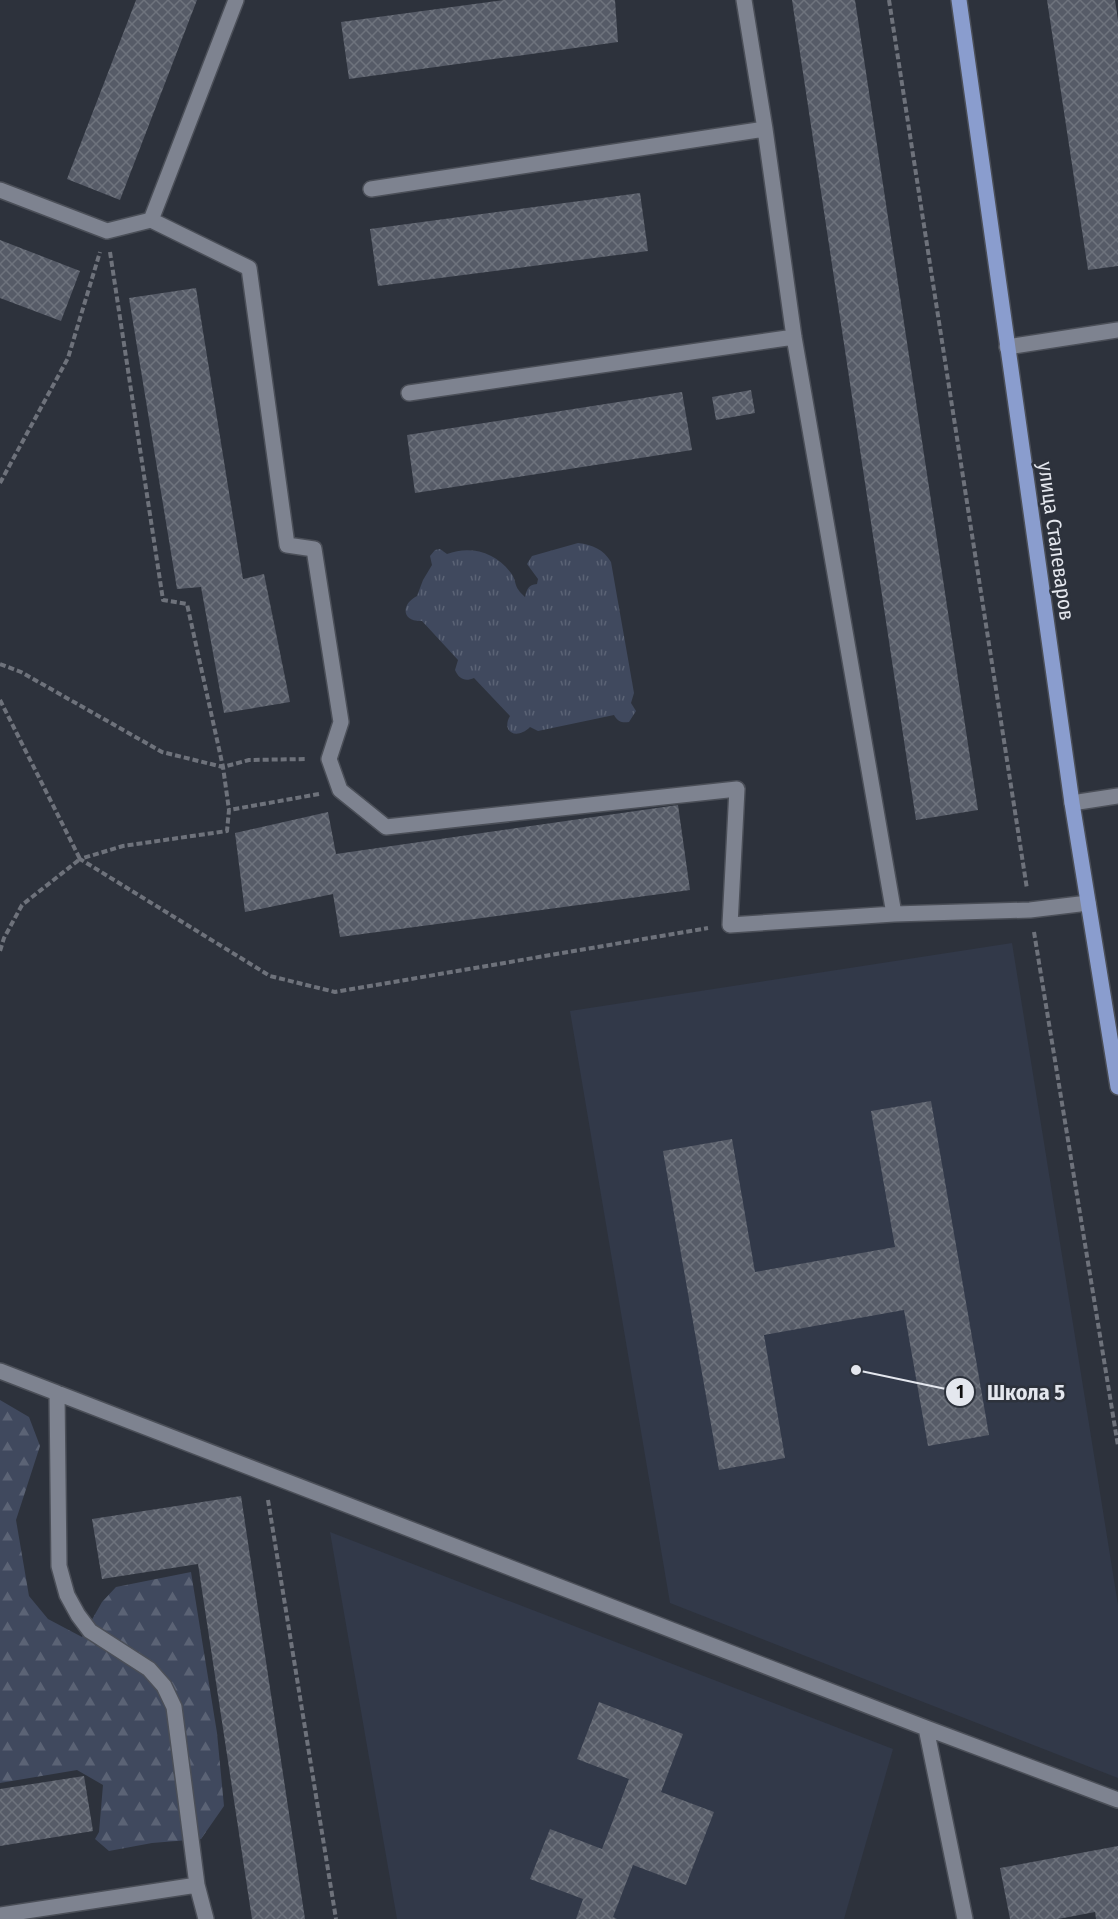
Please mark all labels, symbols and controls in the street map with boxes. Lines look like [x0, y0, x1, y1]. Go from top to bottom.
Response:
street label: улица Сталеваров [1032, 460, 1080, 622]
callout: Школа 5 [945, 1372, 1077, 1412]
text: Школа 5 [987, 1379, 1065, 1406]
text: 1 [956, 1381, 964, 1403]

